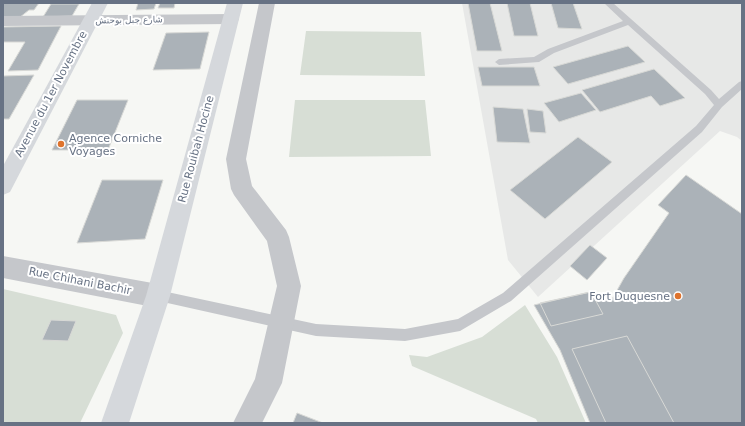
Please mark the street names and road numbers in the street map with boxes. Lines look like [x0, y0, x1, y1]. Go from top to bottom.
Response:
street label: شارع جبل بوحنش [95, 14, 163, 26]
street label: Avenue du 1er Novembre [12, 29, 90, 159]
street label: Rue Rouibah Hocine [175, 94, 217, 204]
street label: Rue Chihani Bachir [28, 265, 133, 297]

